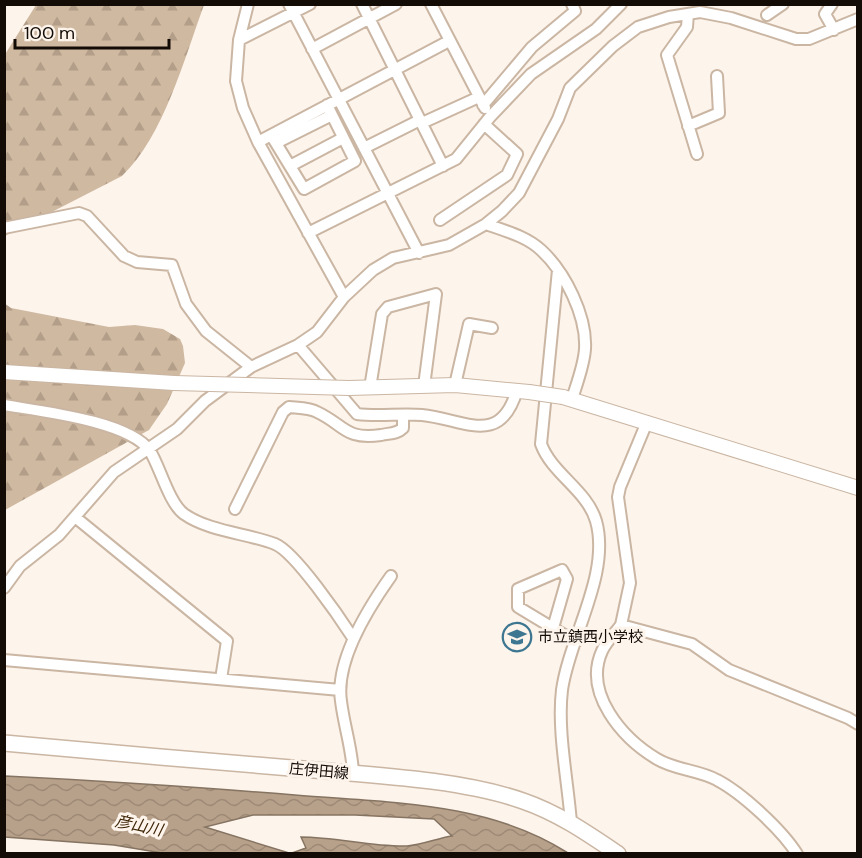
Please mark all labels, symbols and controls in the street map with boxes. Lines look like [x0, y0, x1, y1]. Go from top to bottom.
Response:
scale bar [15, 12, 170, 50]
text: 100 m [24, 21, 75, 45]
school or university icon: 市立鎮西小学校 [501, 621, 533, 653]
place label: 市立鎮西小学校 [538, 627, 643, 647]
street label: 庄伊田線 [288, 758, 350, 784]
water label: 彦山川 [113, 810, 167, 841]

